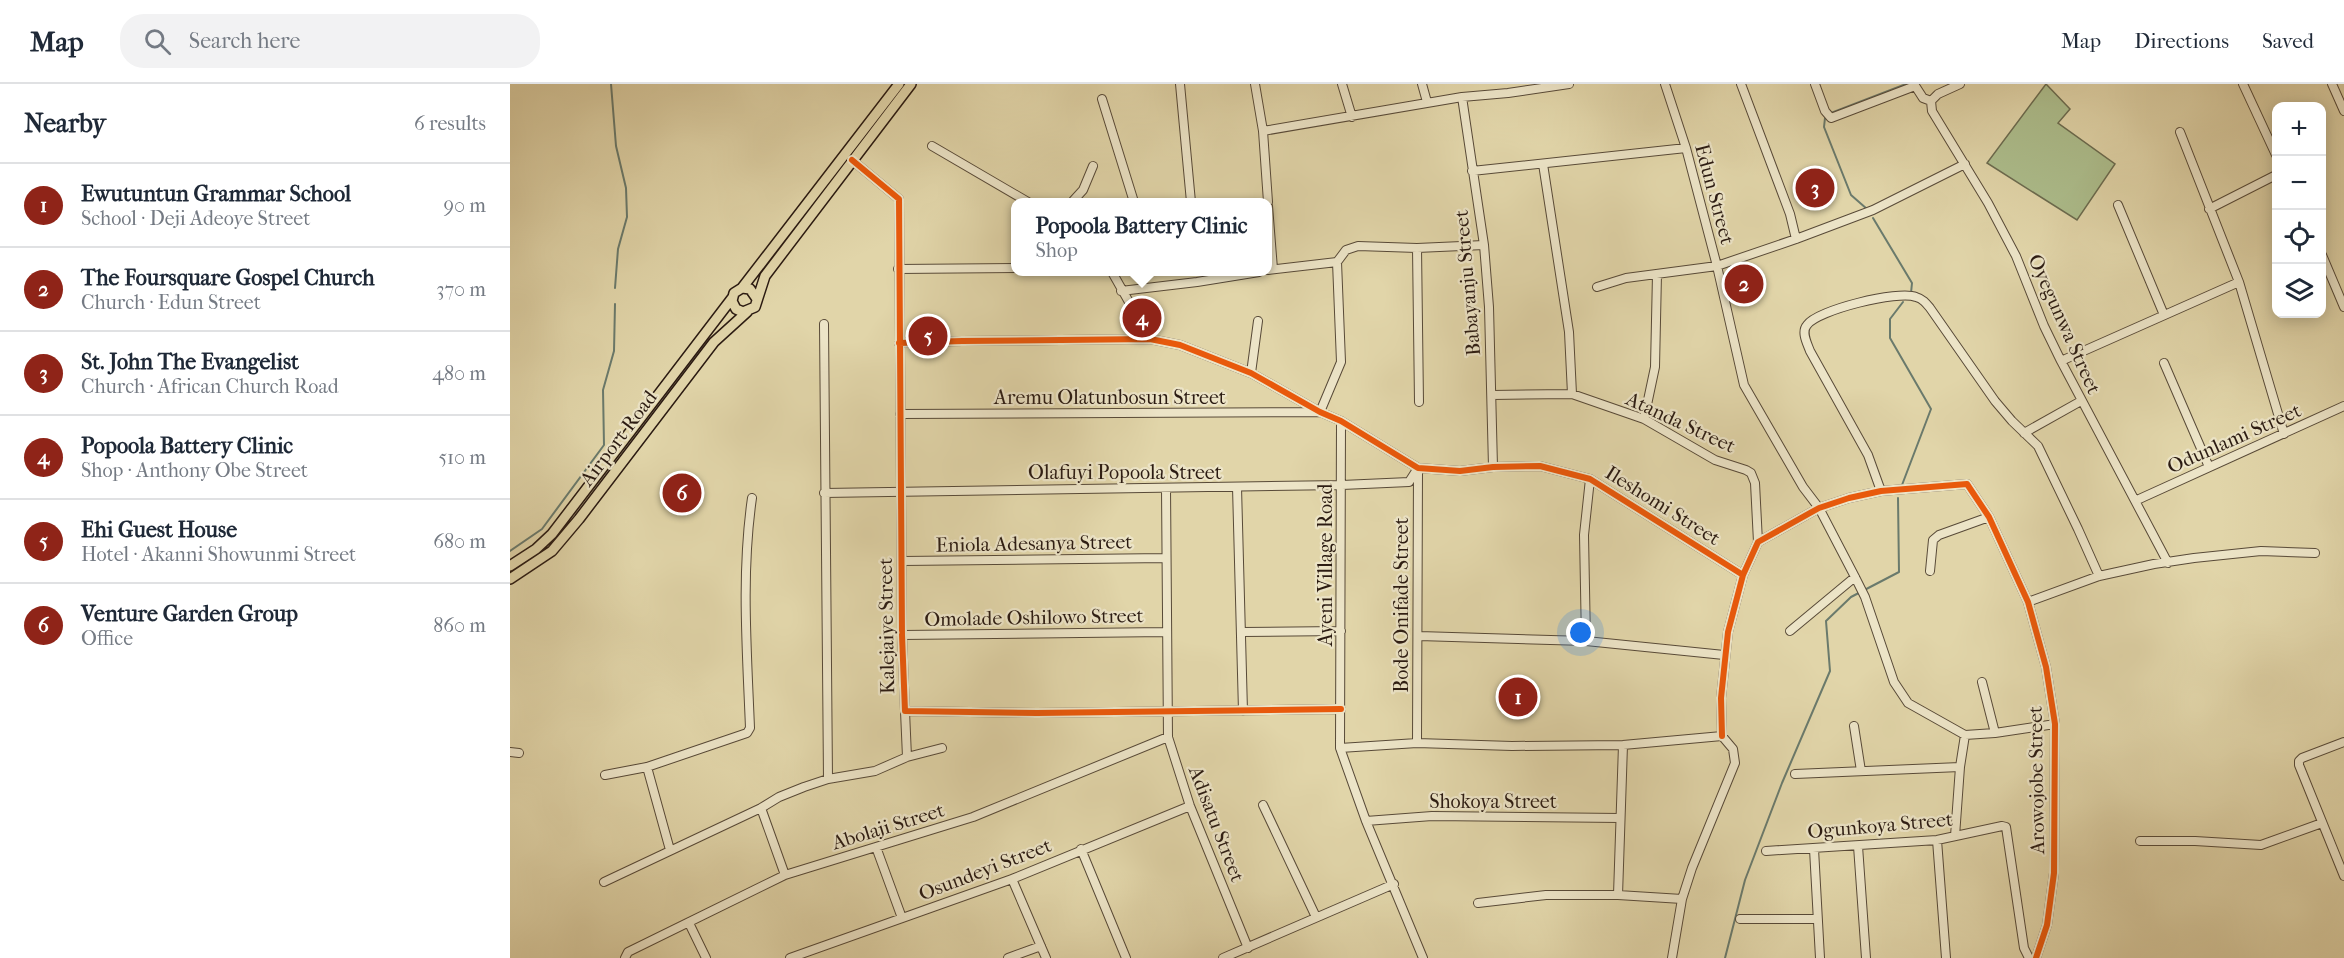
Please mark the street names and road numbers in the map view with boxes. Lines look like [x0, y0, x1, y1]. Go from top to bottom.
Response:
street label: Edun Street [1690, 141, 1739, 247]
street label: Babayanju Street [1450, 209, 1485, 357]
street label: Oyegunwa Street [2023, 251, 2106, 398]
street label: Airport Road [575, 385, 662, 491]
street label: Aremu Olatunbosun Street [993, 386, 1226, 409]
street label: Atanda Street [1622, 387, 1739, 458]
street label: Odunlami Street [2164, 399, 2305, 478]
street label: Olafuyi Popoola Street [1028, 461, 1222, 484]
street label: Ileshomi Street [1601, 461, 1724, 550]
street label: Ayeni Village Road [1314, 483, 1337, 647]
street label: Bode Onifade Street [1390, 517, 1413, 693]
street label: Eniola Adesanya Street [935, 530, 1133, 557]
street label: Kalejaiye Street [874, 558, 899, 694]
street label: Omolade Oshilowo Street [924, 604, 1144, 631]
street label: Arowojobe Street [2024, 706, 2049, 855]
street label: Adisatu Street [1184, 762, 1249, 885]
street label: Shokoya Street [1429, 790, 1557, 813]
street label: Abolaji Street [828, 798, 947, 855]
street label: Ogunkoya Street [1806, 808, 1954, 843]
street label: Osundeyi Street [916, 834, 1055, 905]

